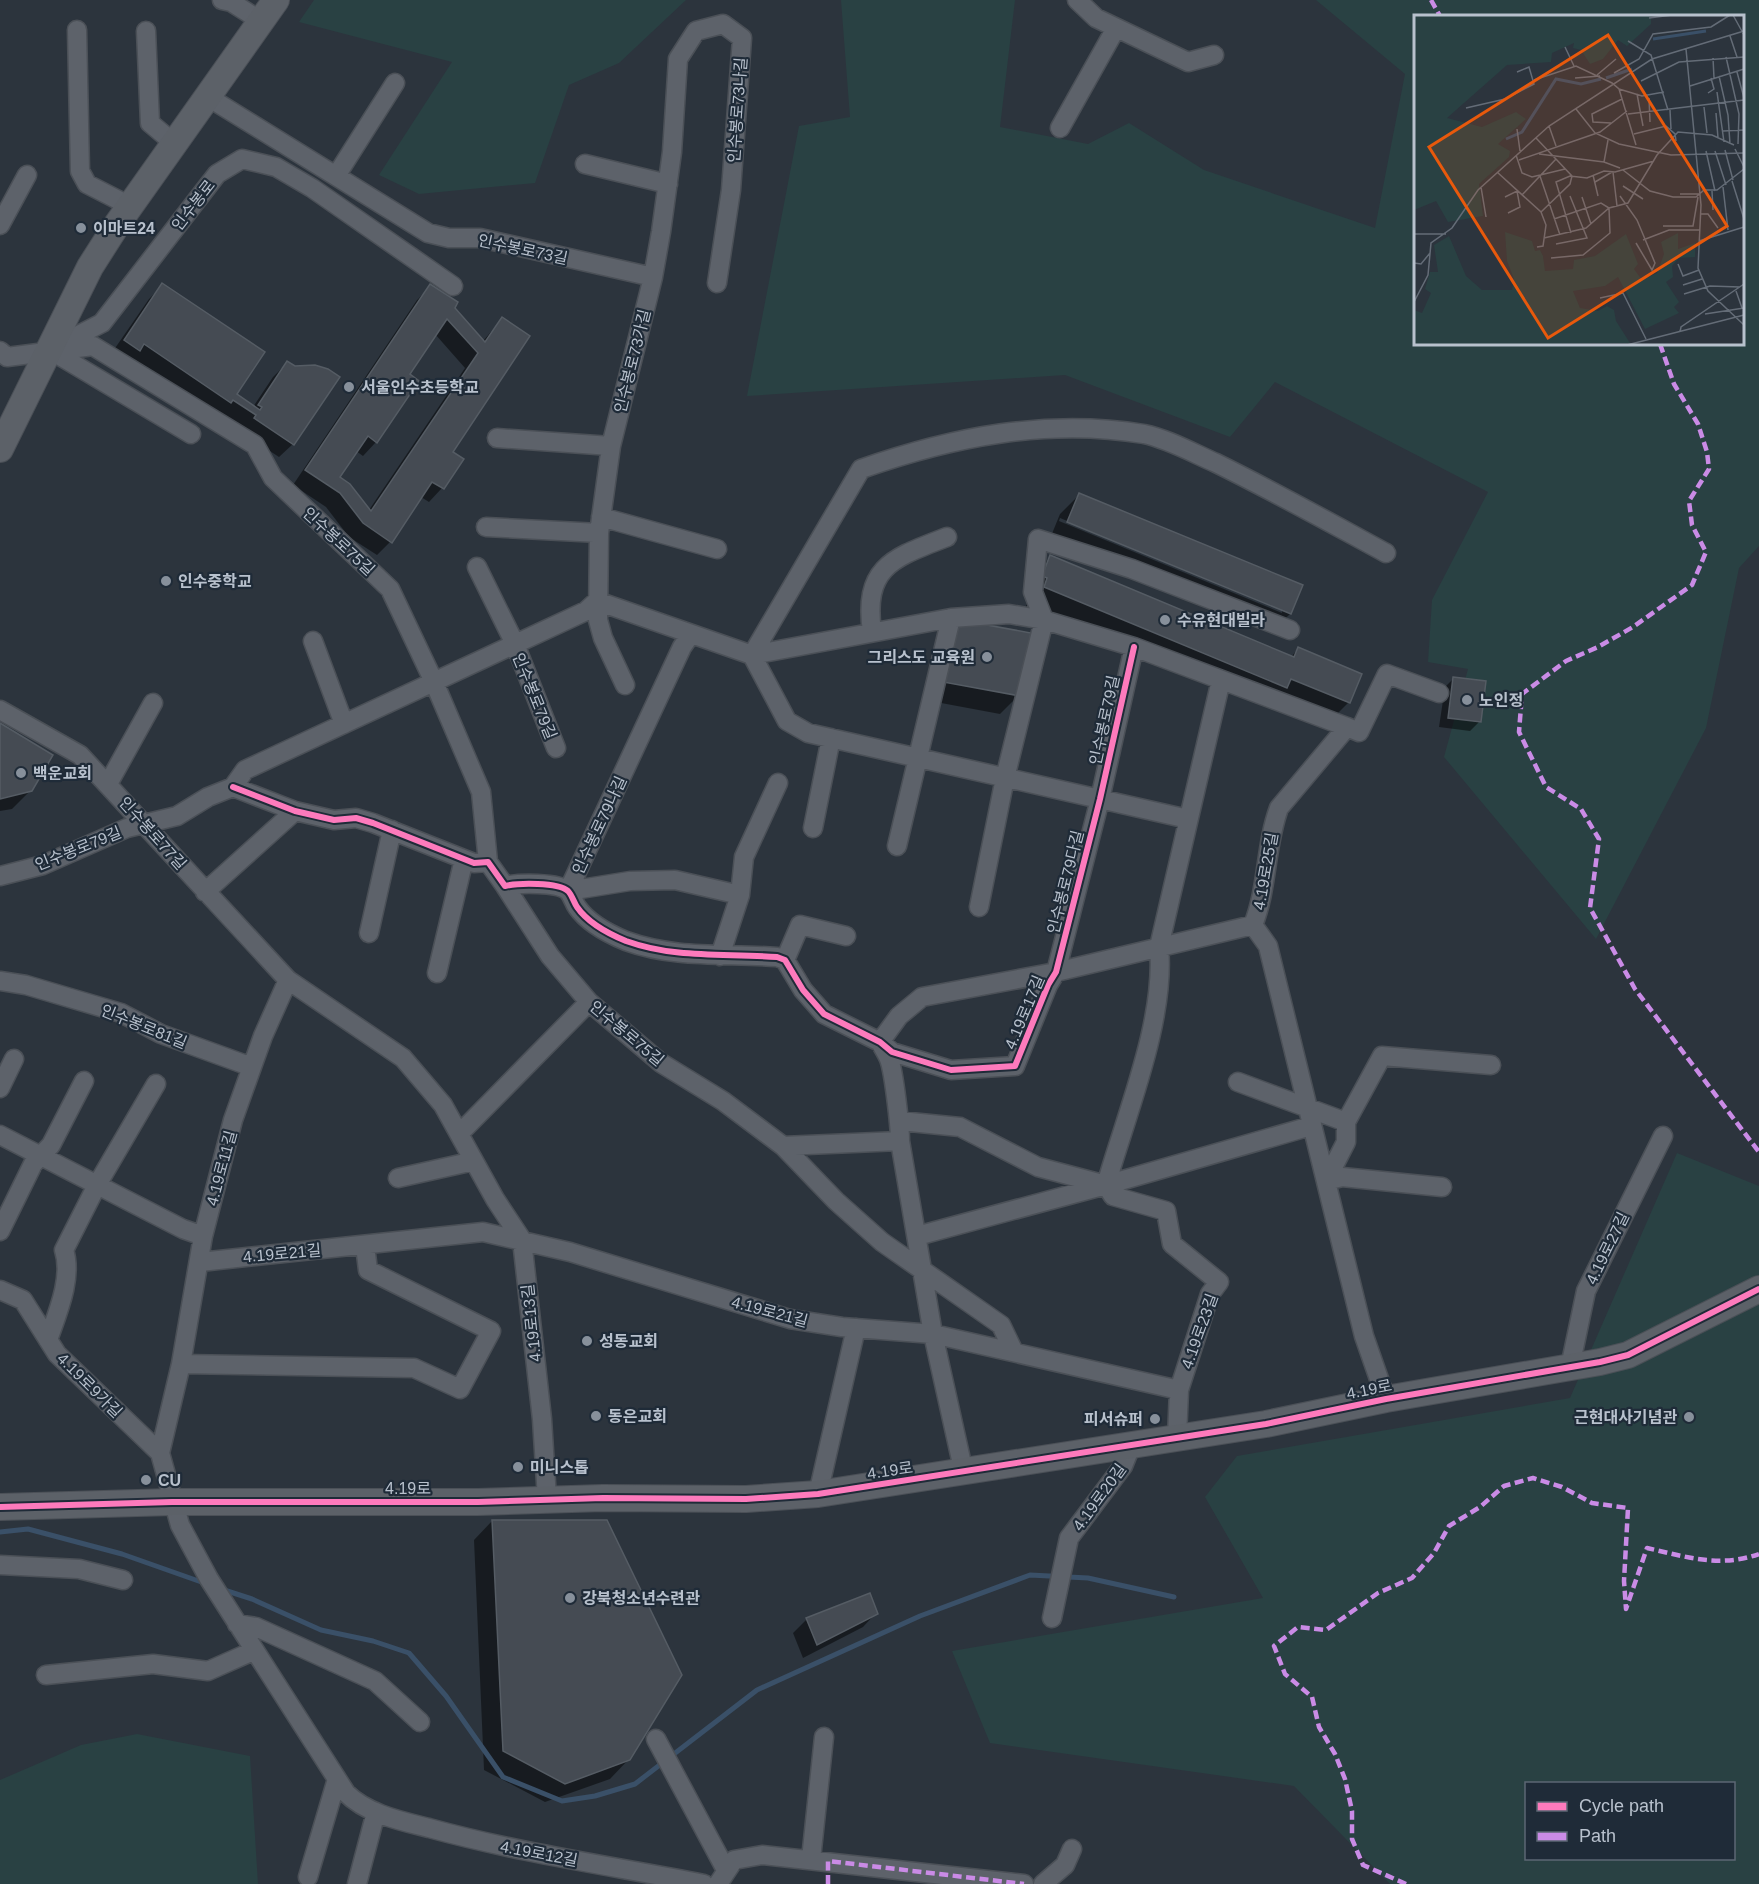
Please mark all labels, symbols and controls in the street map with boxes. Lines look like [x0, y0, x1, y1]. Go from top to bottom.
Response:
inset map [1414, 15, 1744, 345]
street label: 인수봉로73나길 [725, 57, 750, 164]
street label: 인수봉로 [169, 177, 218, 234]
place label: 이마트24 [93, 220, 155, 237]
marker: 이마트24 [74, 221, 88, 235]
street label: 인수봉로73길 [476, 232, 569, 267]
street label: 인수봉로73가길 [611, 308, 654, 415]
place label: 서울인수초등학교 [361, 378, 479, 396]
marker: 서울인수초등학교 [342, 380, 356, 394]
street label: 인수봉로75길 [299, 504, 378, 579]
place label: 인수중학교 [178, 572, 252, 590]
marker: 인수중학교 [159, 574, 173, 588]
place label: 수유현대빌라 [1177, 611, 1266, 629]
marker: 수유현대빌라 [1158, 613, 1172, 627]
place label: 그리스도 교육원 [868, 649, 975, 666]
marker: 그리스도 교육원 [980, 650, 994, 664]
street label: 인수봉로79길 [510, 651, 560, 742]
street label: 인수봉로79길 [1087, 674, 1122, 767]
place label: 노인정 [1479, 692, 1523, 709]
marker: 노인정 [1460, 693, 1474, 707]
place label: 백운교회 [33, 765, 92, 782]
marker: 백운교회 [14, 766, 28, 780]
street label: 인수봉로79나길 [569, 774, 630, 877]
street label: 인수봉로77길 [116, 794, 190, 873]
street label: 인수봉로79길 [33, 823, 124, 873]
street label: 인수봉로79다길 [1044, 829, 1087, 936]
street label: 4.19로25길 [1250, 831, 1281, 911]
street label: 4.19로17길 [1001, 973, 1048, 1052]
street label: 인수봉로75길 [586, 997, 667, 1069]
street label: 인수봉로81길 [98, 1001, 189, 1051]
street label: 4.19로11길 [203, 1129, 240, 1208]
street label: 4.19로27길 [1583, 1209, 1632, 1287]
street label: 4.19로21길 [242, 1242, 322, 1265]
street label: 4.19로13길 [519, 1283, 544, 1363]
street label: 4.19로23길 [1178, 1291, 1221, 1371]
street label: 4.19로21길 [730, 1293, 810, 1330]
place label: 성동교회 [599, 1333, 658, 1350]
marker: 성동교회 [580, 1334, 594, 1348]
street label: 4.19로9가길 [54, 1350, 125, 1421]
street label: 4.19로 [1345, 1377, 1393, 1402]
place label: 동은교회 [608, 1408, 667, 1425]
place label: 근현대사기념관 [1574, 1408, 1677, 1426]
marker: 동은교회 [589, 1409, 603, 1423]
marker: 근현대사기념관 [1682, 1410, 1696, 1424]
place label: 피서슈퍼 [1084, 1411, 1143, 1428]
marker: 피서슈퍼 [1148, 1412, 1162, 1426]
place label: 미니스톱 [530, 1459, 589, 1476]
street label: 4.19로 [866, 1459, 914, 1482]
marker: 미니스톱 [511, 1460, 525, 1474]
street label: 4.19로20길 [1069, 1461, 1129, 1534]
place label: CU [158, 1472, 181, 1489]
marker: CU [139, 1473, 153, 1487]
street label: 4.19로 [385, 1480, 431, 1497]
place label: 강북청소년수련관 [582, 1590, 700, 1607]
marker: 강북청소년수련관 [563, 1591, 577, 1605]
legend [1525, 1782, 1735, 1860]
text: Cycle path [1579, 1796, 1664, 1816]
text: Path [1579, 1826, 1616, 1846]
street label: 4.19로12길 [499, 1838, 579, 1869]

